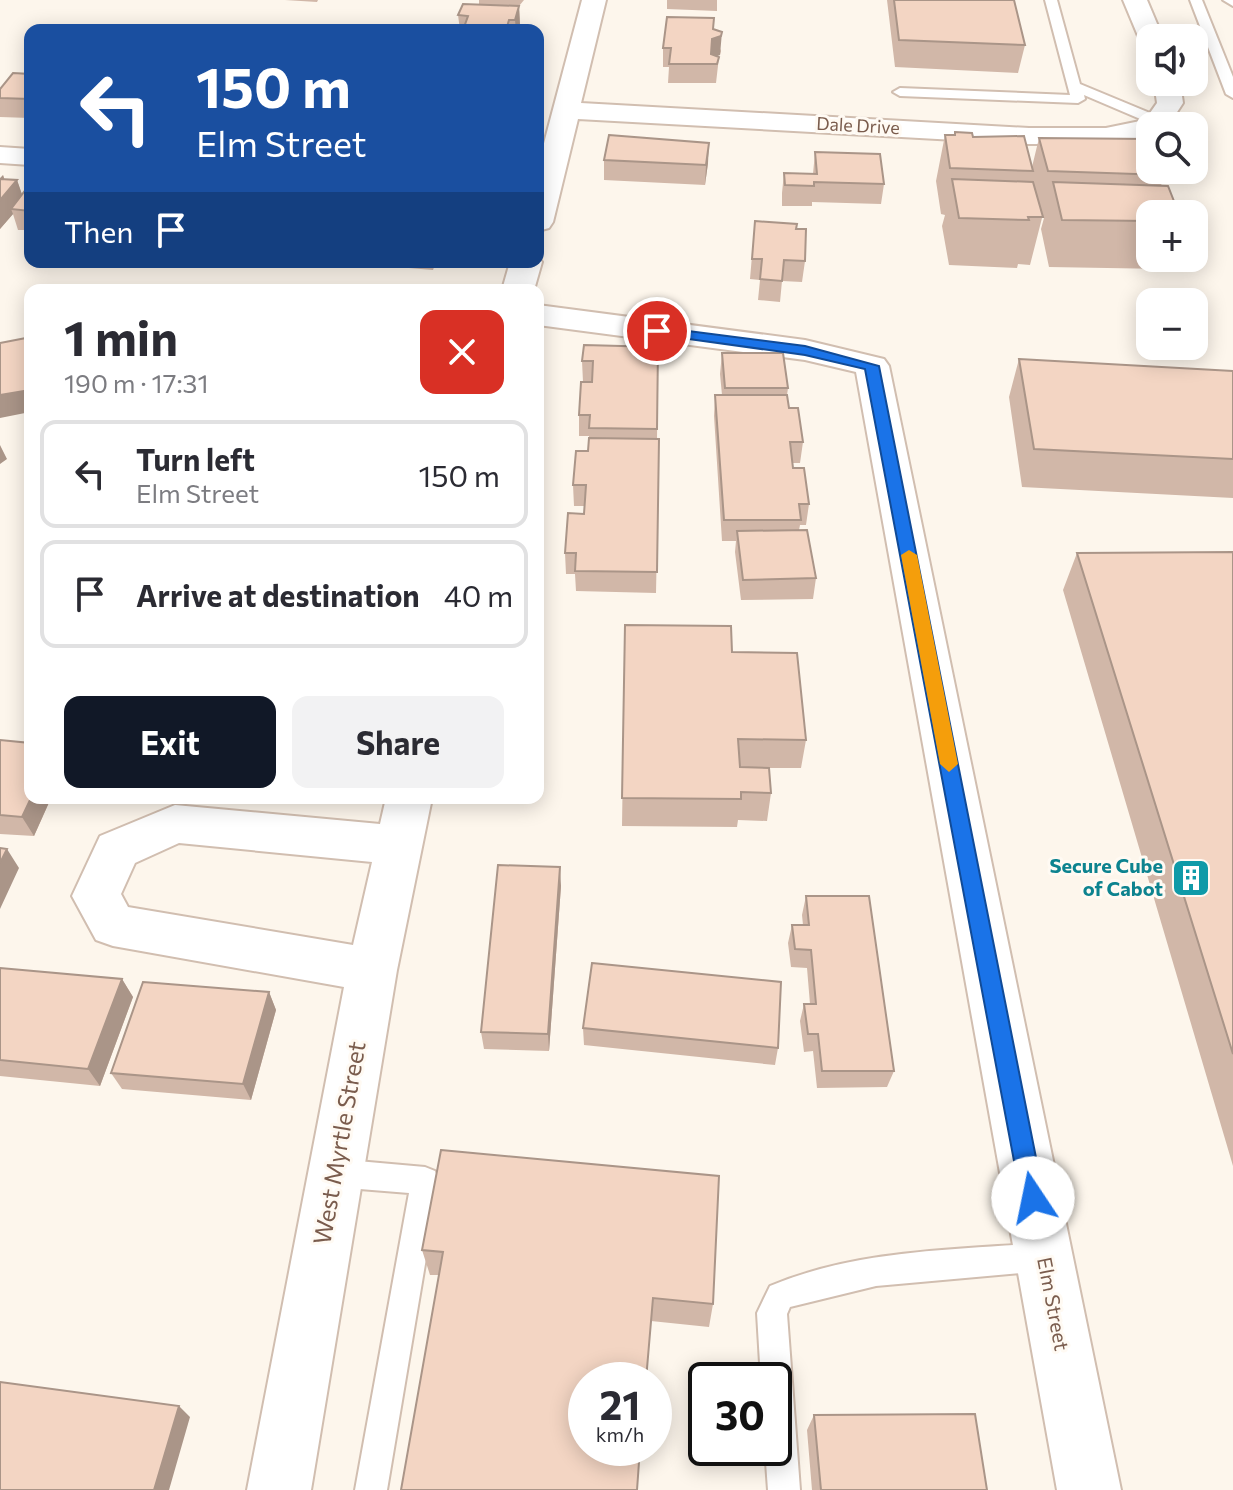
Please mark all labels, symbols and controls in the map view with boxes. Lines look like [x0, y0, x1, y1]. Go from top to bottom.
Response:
map controls [1136, 24, 1208, 360]
button: sound [1136, 24, 1208, 96]
text: 150 m [196, 51, 351, 120]
icon: left [64, 56, 168, 160]
street label: Dale Drive [816, 112, 900, 138]
button: search [1136, 112, 1208, 184]
text: Elm Street [196, 120, 367, 164]
button: + [1136, 200, 1208, 272]
icon: arrive [149, 208, 193, 252]
text: Then [64, 212, 133, 249]
button: − [1136, 288, 1208, 360]
pin [623, 297, 691, 365]
text: 1 min [64, 307, 178, 366]
icon: arrive [635, 309, 679, 353]
button: close [420, 310, 504, 394]
text: 190 m · 17:31 [64, 367, 209, 398]
text: Turn left [136, 440, 255, 477]
icon: left [68, 452, 112, 496]
text: 150 m [418, 456, 500, 493]
text: Elm Street [136, 477, 259, 508]
icon: arrive [68, 572, 112, 616]
text: Arrive at destination [136, 576, 420, 613]
text: 40 m [444, 576, 513, 613]
button: Exit [64, 696, 276, 788]
button: Share [292, 696, 504, 788]
place label: Secure Cube of Cabot [1050, 853, 1163, 900]
building icon: Secure Cube of Cabot [1170, 857, 1212, 899]
street label: West Myrtle Street [306, 1039, 371, 1247]
position arrow [991, 1156, 1075, 1240]
street label: Elm Street [1033, 1255, 1075, 1353]
speed limit sign: 30 [688, 1362, 792, 1466]
text: 21 [600, 1379, 640, 1428]
text: km/h [596, 1422, 644, 1446]

